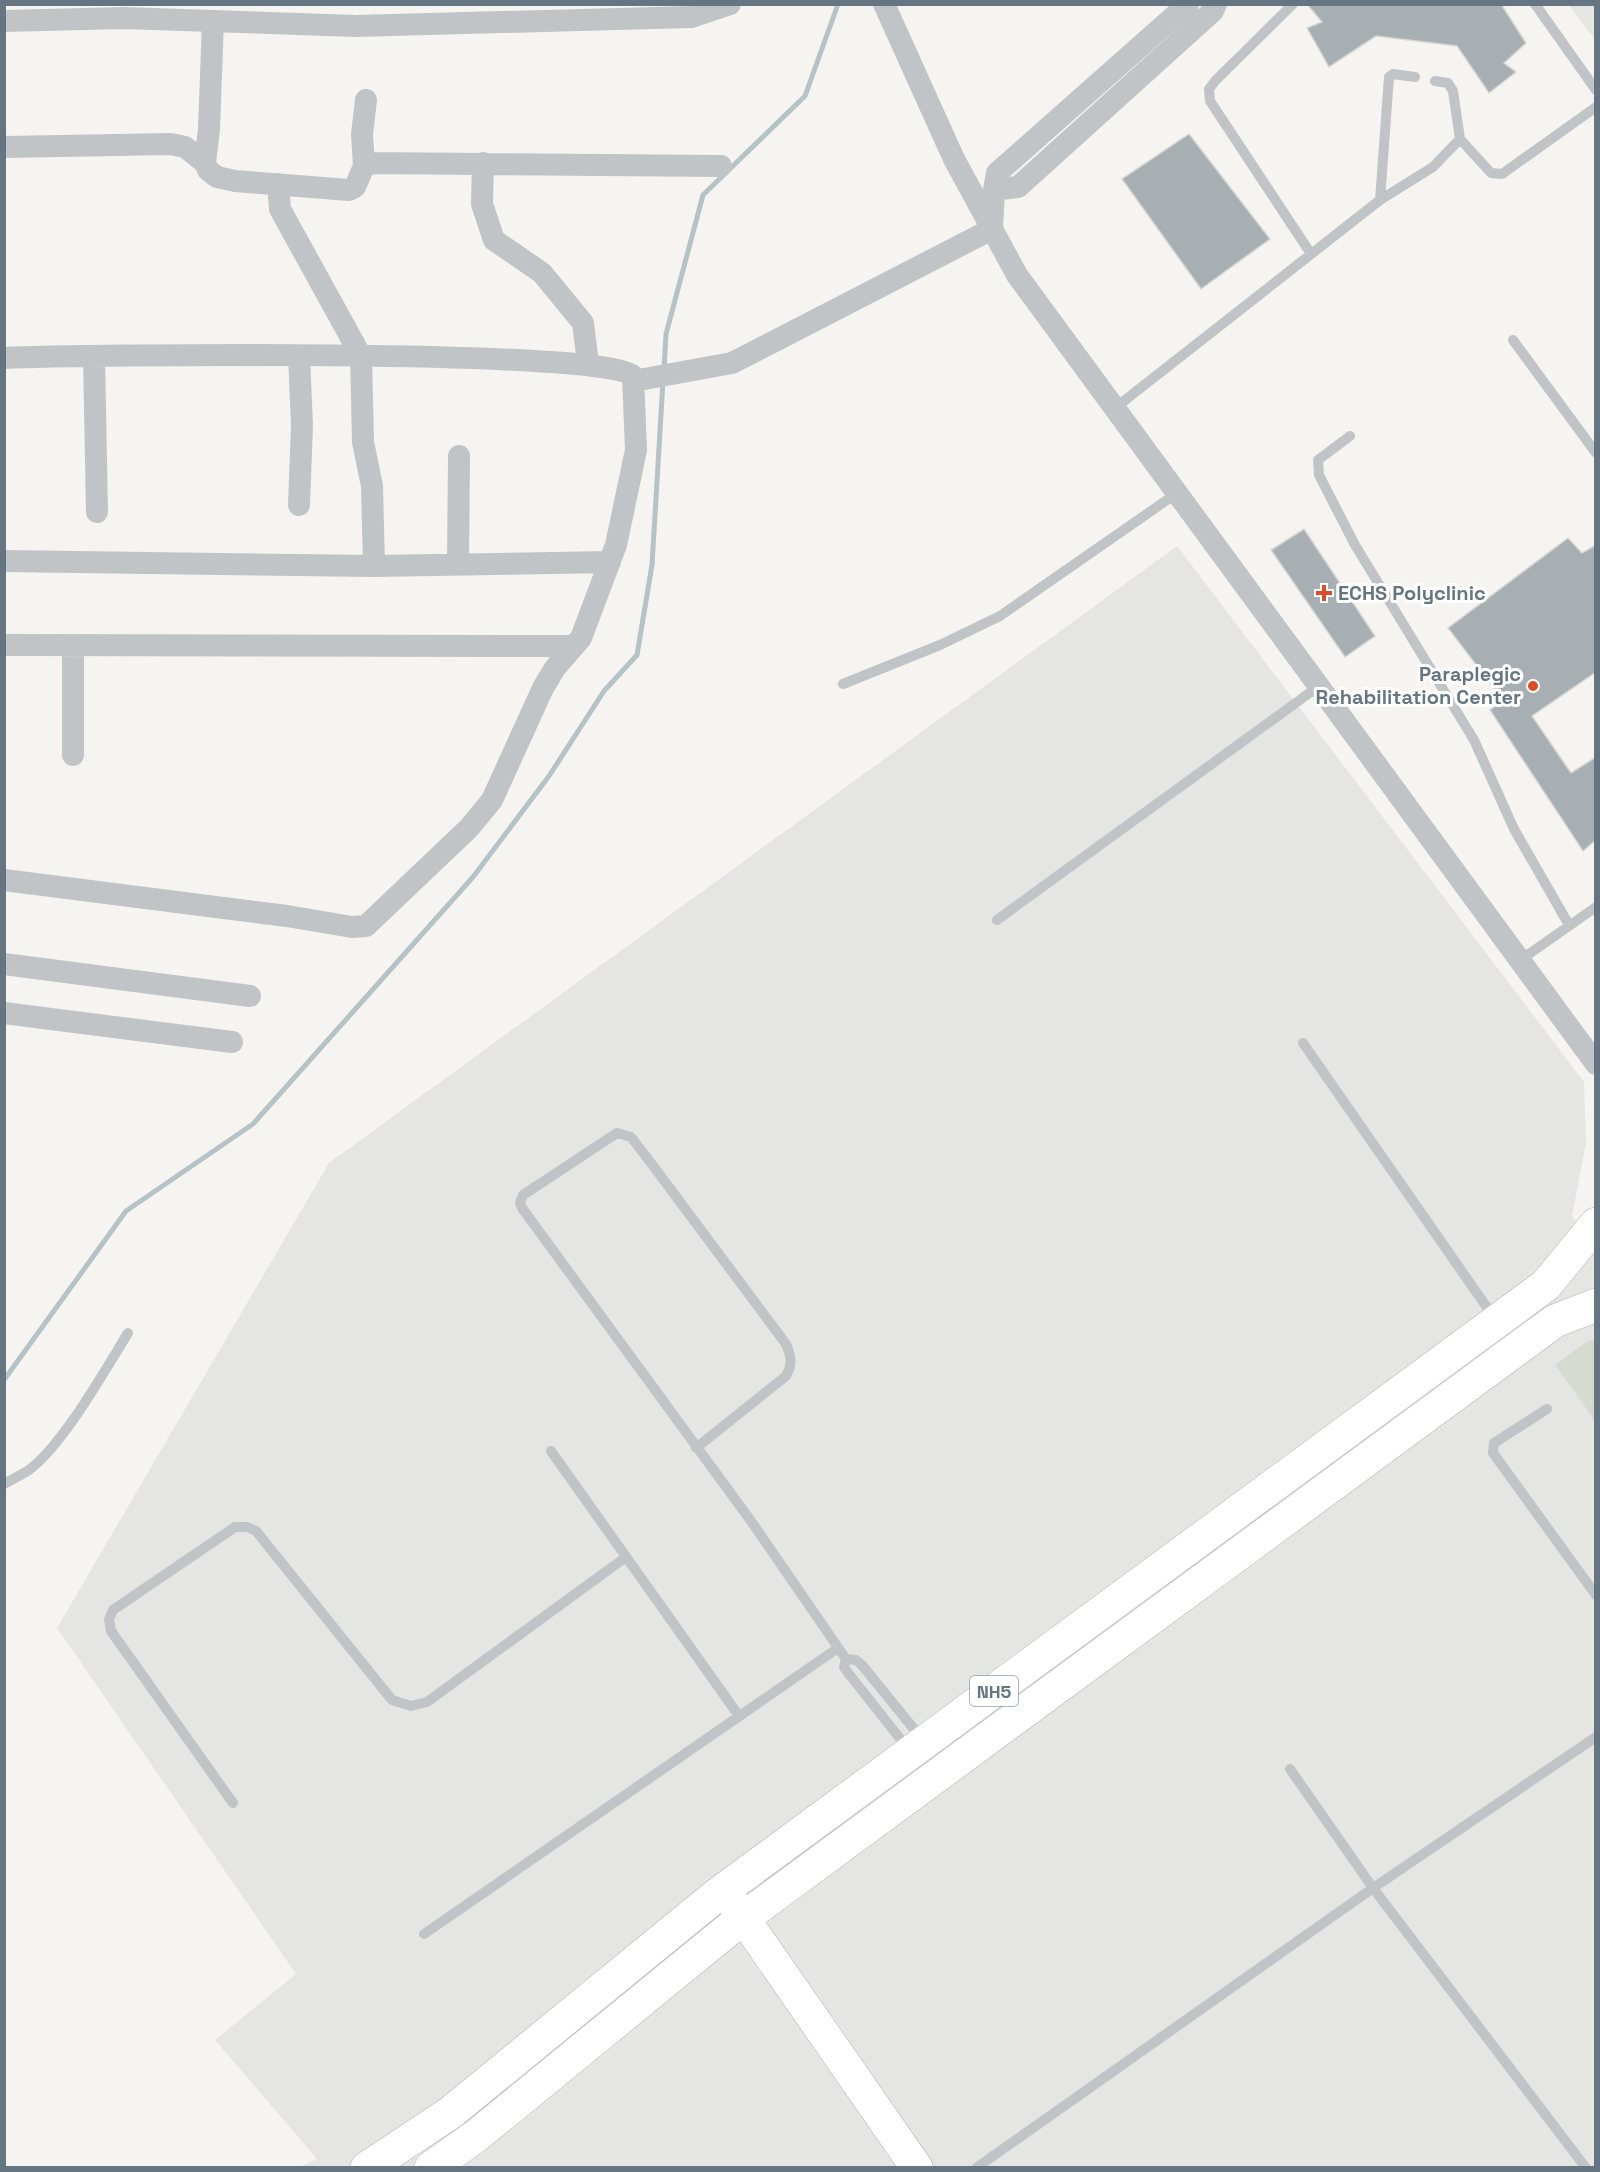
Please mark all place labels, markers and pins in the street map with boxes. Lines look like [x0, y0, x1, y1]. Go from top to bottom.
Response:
place label: ECHS Polyclinic [1338, 580, 1486, 606]
marker: ECHS Polyclinic [1315, 584, 1333, 602]
place label: Paraplegic Rehabilitation Center [1316, 661, 1521, 710]
marker: Paraplegic Rehabilitation Center [1526, 679, 1540, 693]

